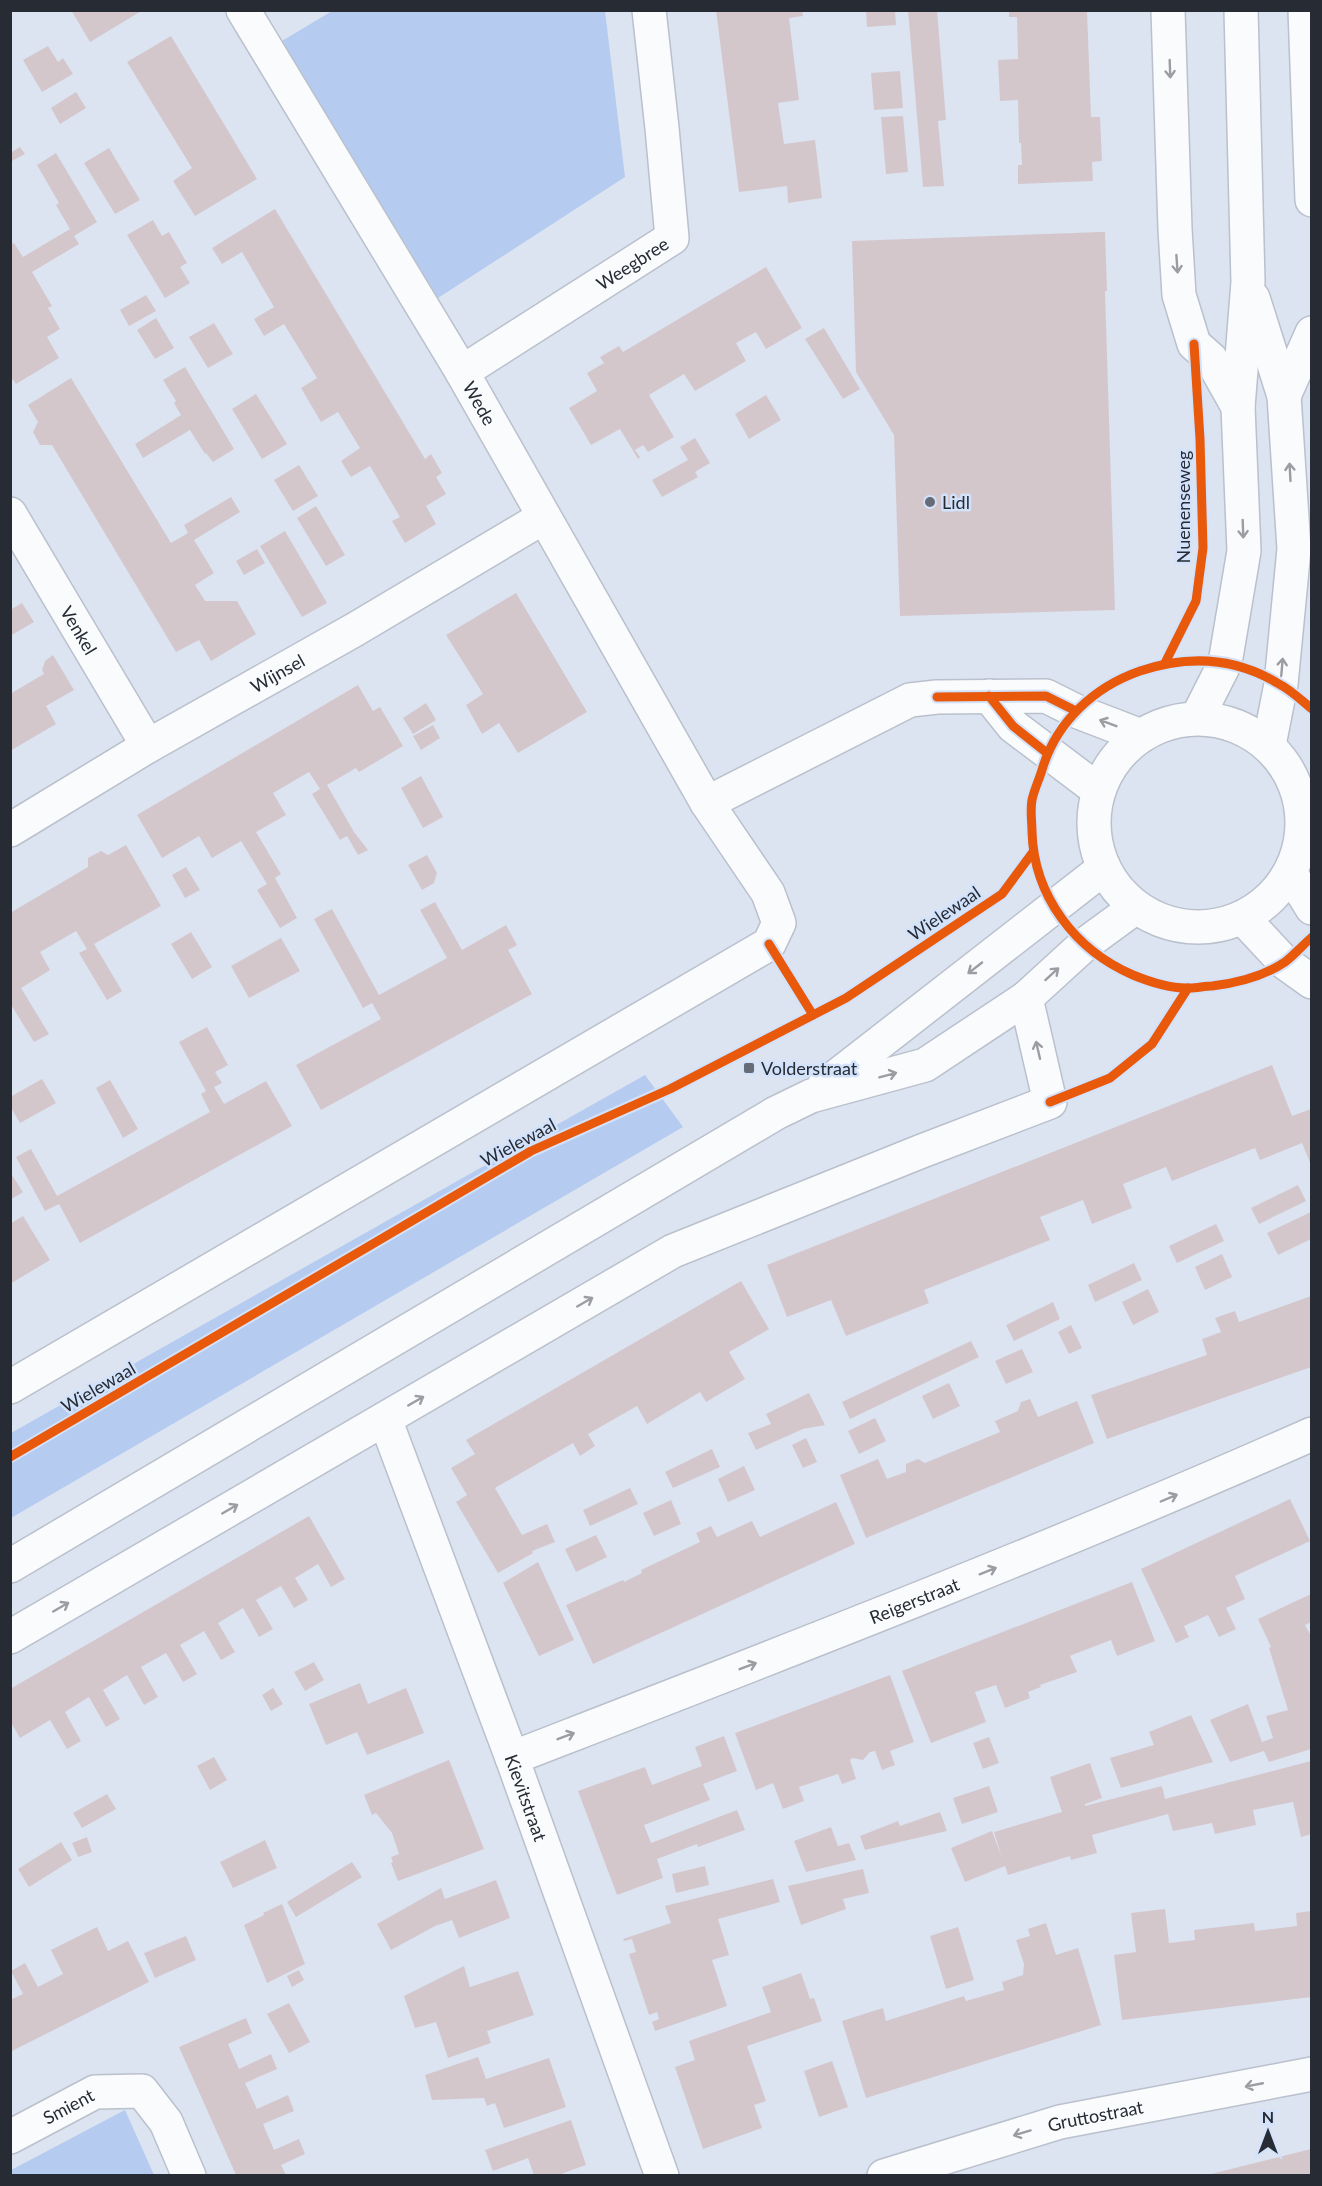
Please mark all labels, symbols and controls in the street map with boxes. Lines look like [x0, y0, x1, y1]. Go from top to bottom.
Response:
one-way arrow [1164, 58, 1176, 78]
street label: Weegbree [592, 232, 672, 294]
one-way arrow [1172, 253, 1183, 273]
street label: Wede [459, 377, 501, 429]
street label: Nuenenseweg [1172, 451, 1194, 563]
one-way arrow [1285, 463, 1296, 483]
place label: Lidl [942, 491, 970, 513]
marker: Lidl [923, 495, 937, 509]
one-way arrow [1237, 518, 1248, 538]
street label: Venkel [56, 602, 102, 658]
street label: Wijnsel [246, 649, 308, 697]
one-way arrow [1277, 657, 1288, 677]
one-way arrow [1100, 717, 1118, 728]
street label: Wielewaal [904, 881, 984, 945]
one-way arrow [967, 962, 983, 975]
one-way arrow [1045, 967, 1060, 981]
one-way arrow [1031, 1041, 1043, 1060]
place label: Volderstraat [761, 1057, 858, 1079]
marker: Volderstraat [742, 1061, 756, 1075]
one-way arrow [878, 1069, 897, 1081]
street label: Wielewaal [477, 1113, 559, 1171]
one-way arrow [576, 1296, 593, 1308]
street label: Wielewaal [57, 1357, 139, 1417]
one-way arrow [407, 1394, 424, 1406]
one-way arrow [1159, 1491, 1177, 1503]
one-way arrow [221, 1503, 238, 1515]
one-way arrow [978, 1565, 997, 1576]
street label: Reigerstraat [866, 1573, 963, 1628]
one-way arrow [52, 1601, 69, 1613]
one-way arrow [738, 1660, 757, 1671]
one-way arrow [556, 1730, 575, 1741]
street label: Kievitstraat [501, 1751, 552, 1844]
one-way arrow [1245, 2080, 1264, 2091]
street label: Smient [39, 2083, 98, 2129]
street label: Gruttostraat [1045, 2095, 1146, 2136]
north arrow [1238, 2102, 1298, 2162]
text: N [1262, 2107, 1274, 2126]
one-way arrow [1013, 2128, 1032, 2139]

